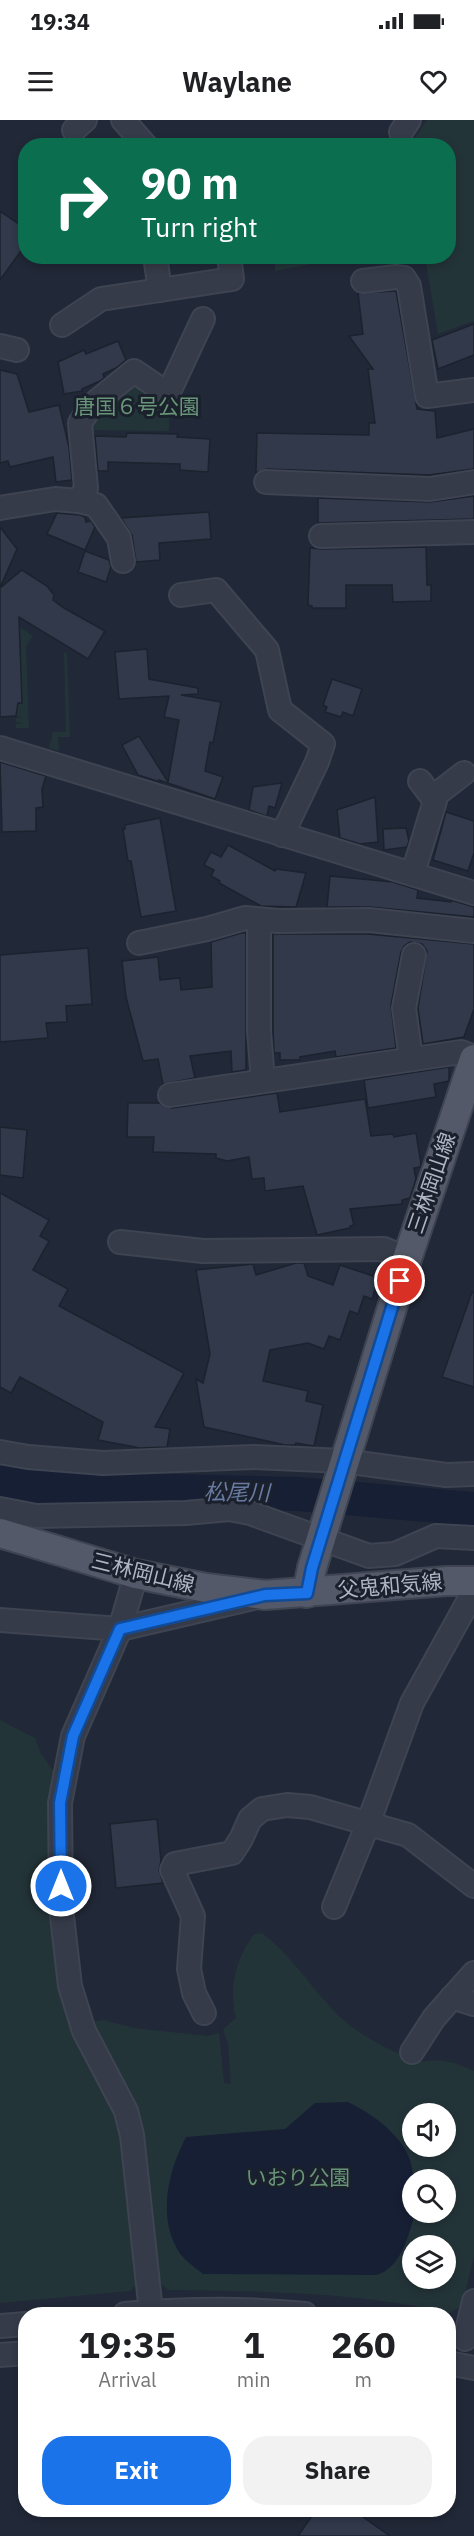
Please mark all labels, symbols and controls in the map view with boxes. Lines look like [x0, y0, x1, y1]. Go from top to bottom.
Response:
text: 19:34 [30, 7, 90, 36]
text: Waylane [182, 64, 292, 99]
icon: menu [24, 65, 57, 98]
icon: heart [417, 65, 450, 98]
text: 90 m [141, 156, 239, 211]
icon: right [42, 162, 120, 240]
text: Turn right [141, 209, 258, 244]
park label: 唐国６号公園 [74, 392, 200, 420]
street label: 三林岡山線 [401, 1128, 461, 1237]
pin [374, 1255, 425, 1306]
icon: arrive [383, 1264, 416, 1297]
water label: 松尾川 [204, 1476, 272, 1507]
street label: 三林岡山線 [89, 1546, 198, 1598]
street label: 父鬼和気線 [336, 1566, 443, 1604]
position arrow [29, 1854, 93, 1918]
map controls [402, 2103, 456, 2289]
button: sound [402, 2103, 456, 2157]
park label: いおり公園 [246, 2163, 351, 2191]
button: search [402, 2169, 456, 2223]
button: layers [402, 2235, 456, 2289]
text: 19:35 [78, 2321, 177, 2368]
text: 1 [243, 2321, 265, 2368]
text: 260 [331, 2321, 396, 2368]
text: Arrival [98, 2366, 157, 2393]
text: min [237, 2366, 271, 2393]
text: m [355, 2366, 372, 2393]
button: Exit [42, 2436, 231, 2505]
button: Share [243, 2436, 432, 2505]

